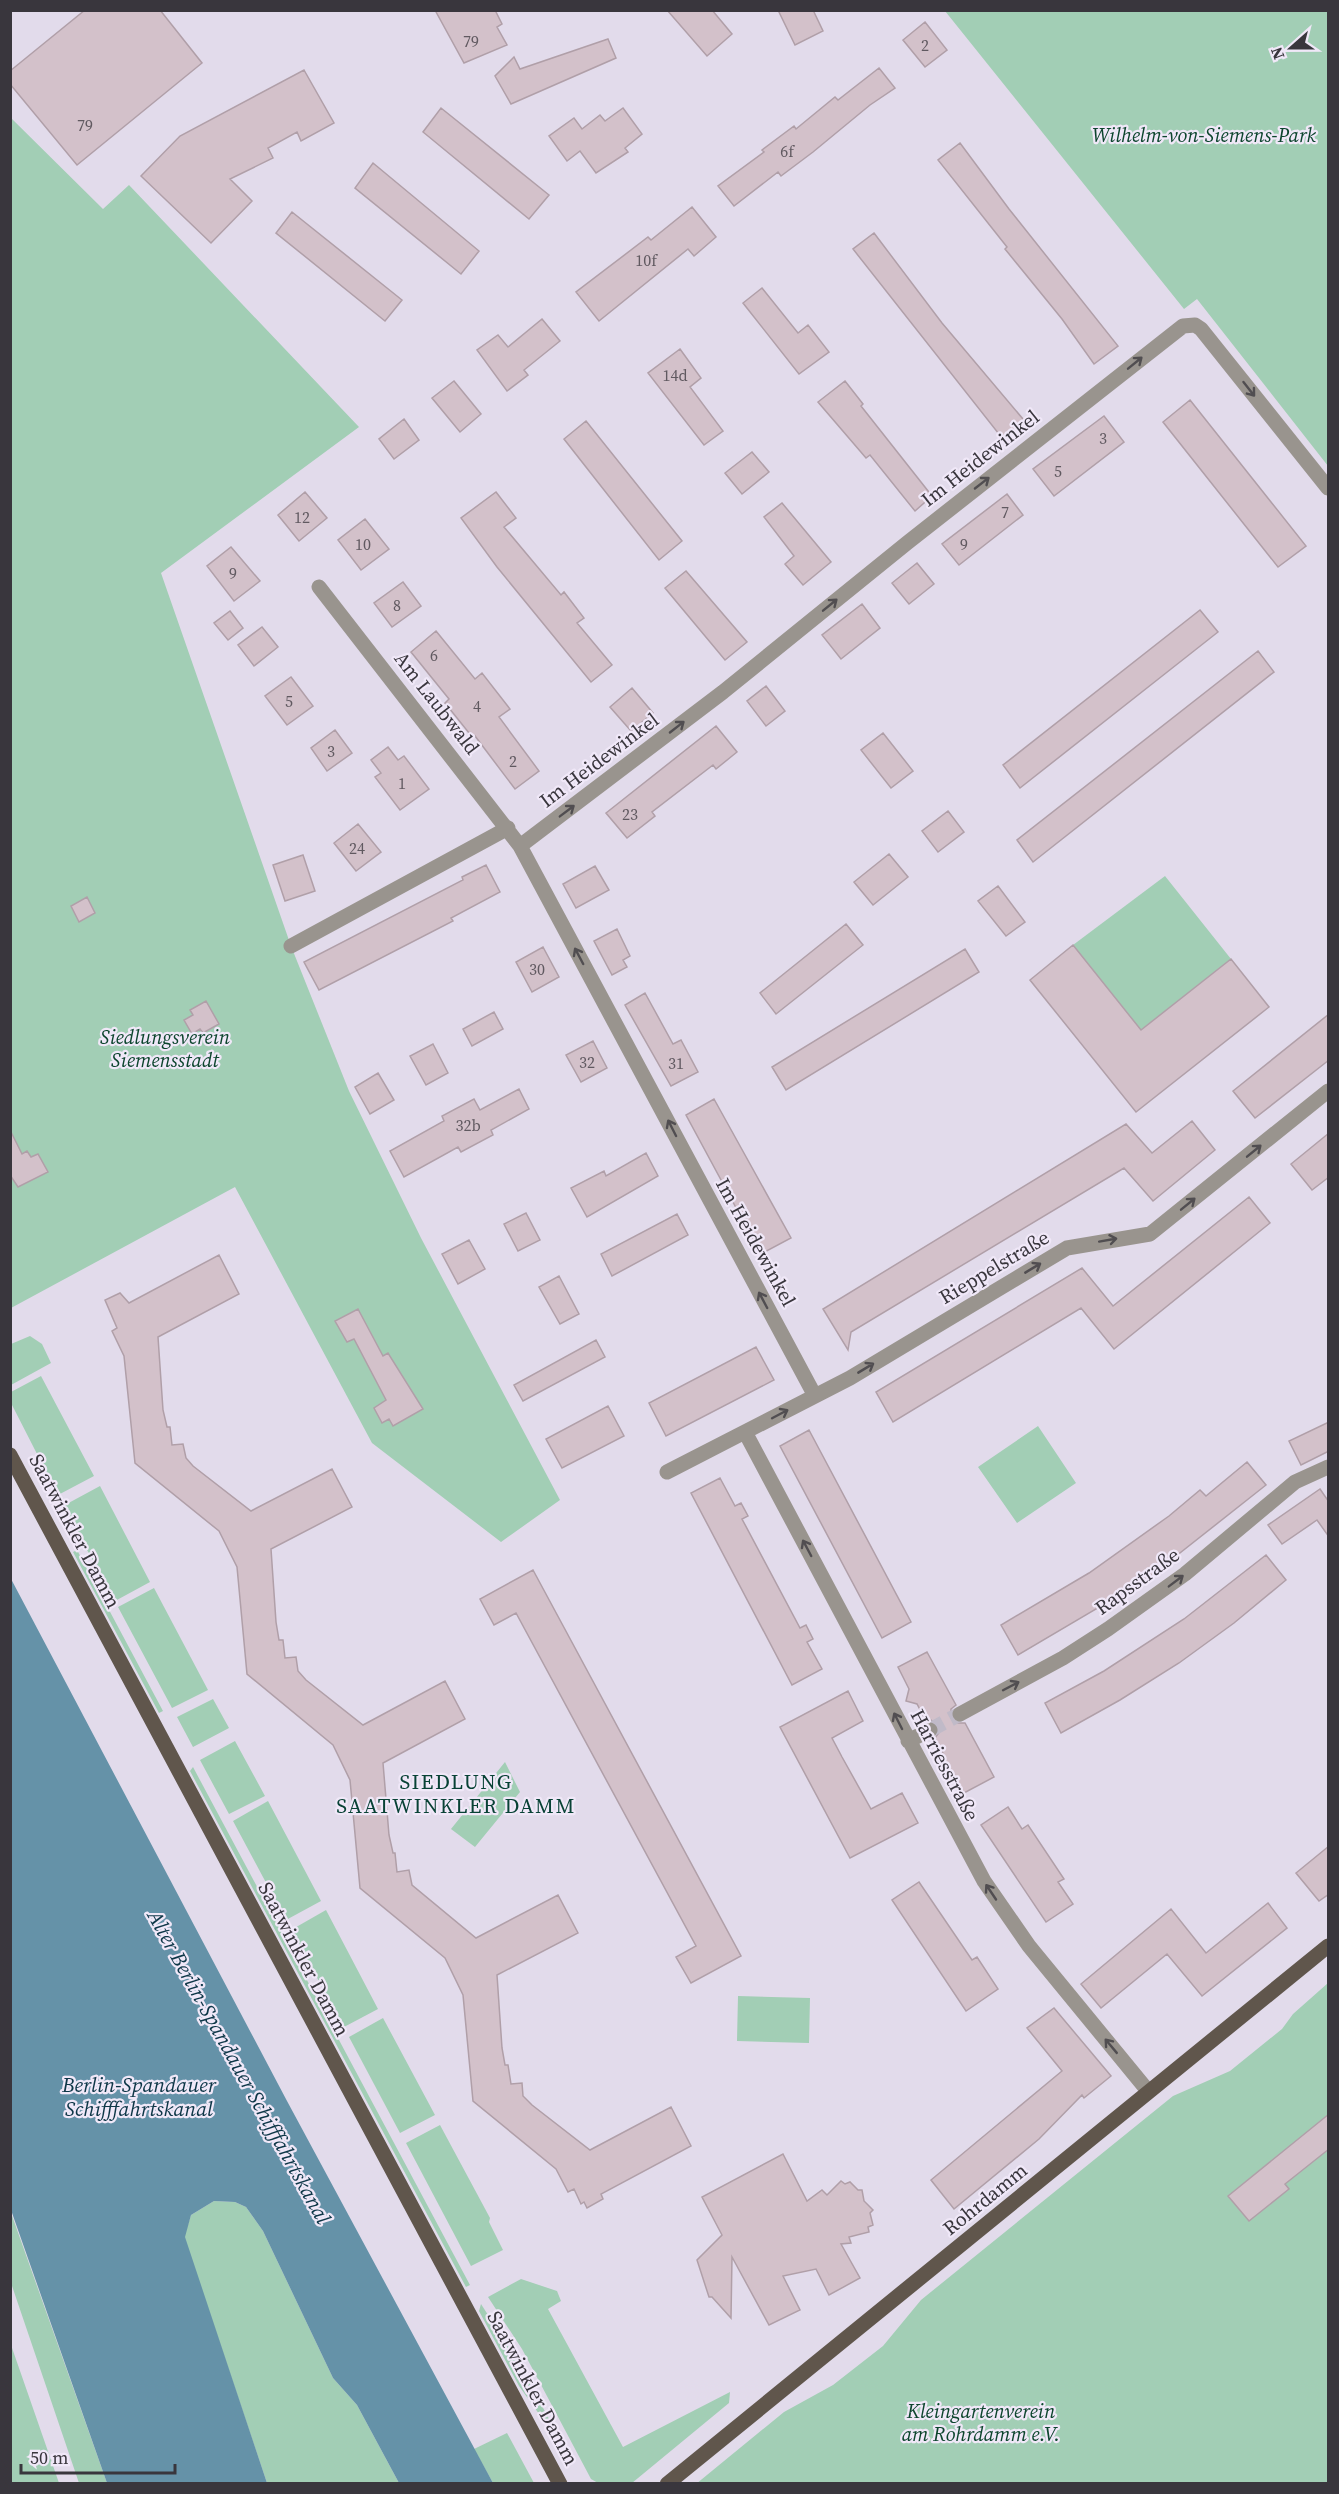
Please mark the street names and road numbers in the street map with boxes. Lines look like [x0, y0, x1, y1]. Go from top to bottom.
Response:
street label: Im Heidewinkel [915, 403, 1045, 513]
street label: Am Laubwald [388, 646, 487, 761]
street label: Im Heidewinkel [534, 706, 664, 814]
street label: Im Heidewinkel [709, 1173, 803, 1311]
street label: Rieppelstraße [934, 1223, 1054, 1311]
street label: Saatwinkler Damm [22, 1449, 128, 1613]
street label: Rapsstraße [1089, 1541, 1185, 1621]
street label: Harriesstraße [904, 1704, 986, 1826]
street label: Saatwinkler Damm [251, 1877, 357, 2041]
street label: Rohrdamm [937, 2156, 1033, 2242]
street label: Saatwinkler Damm [480, 2306, 586, 2470]

